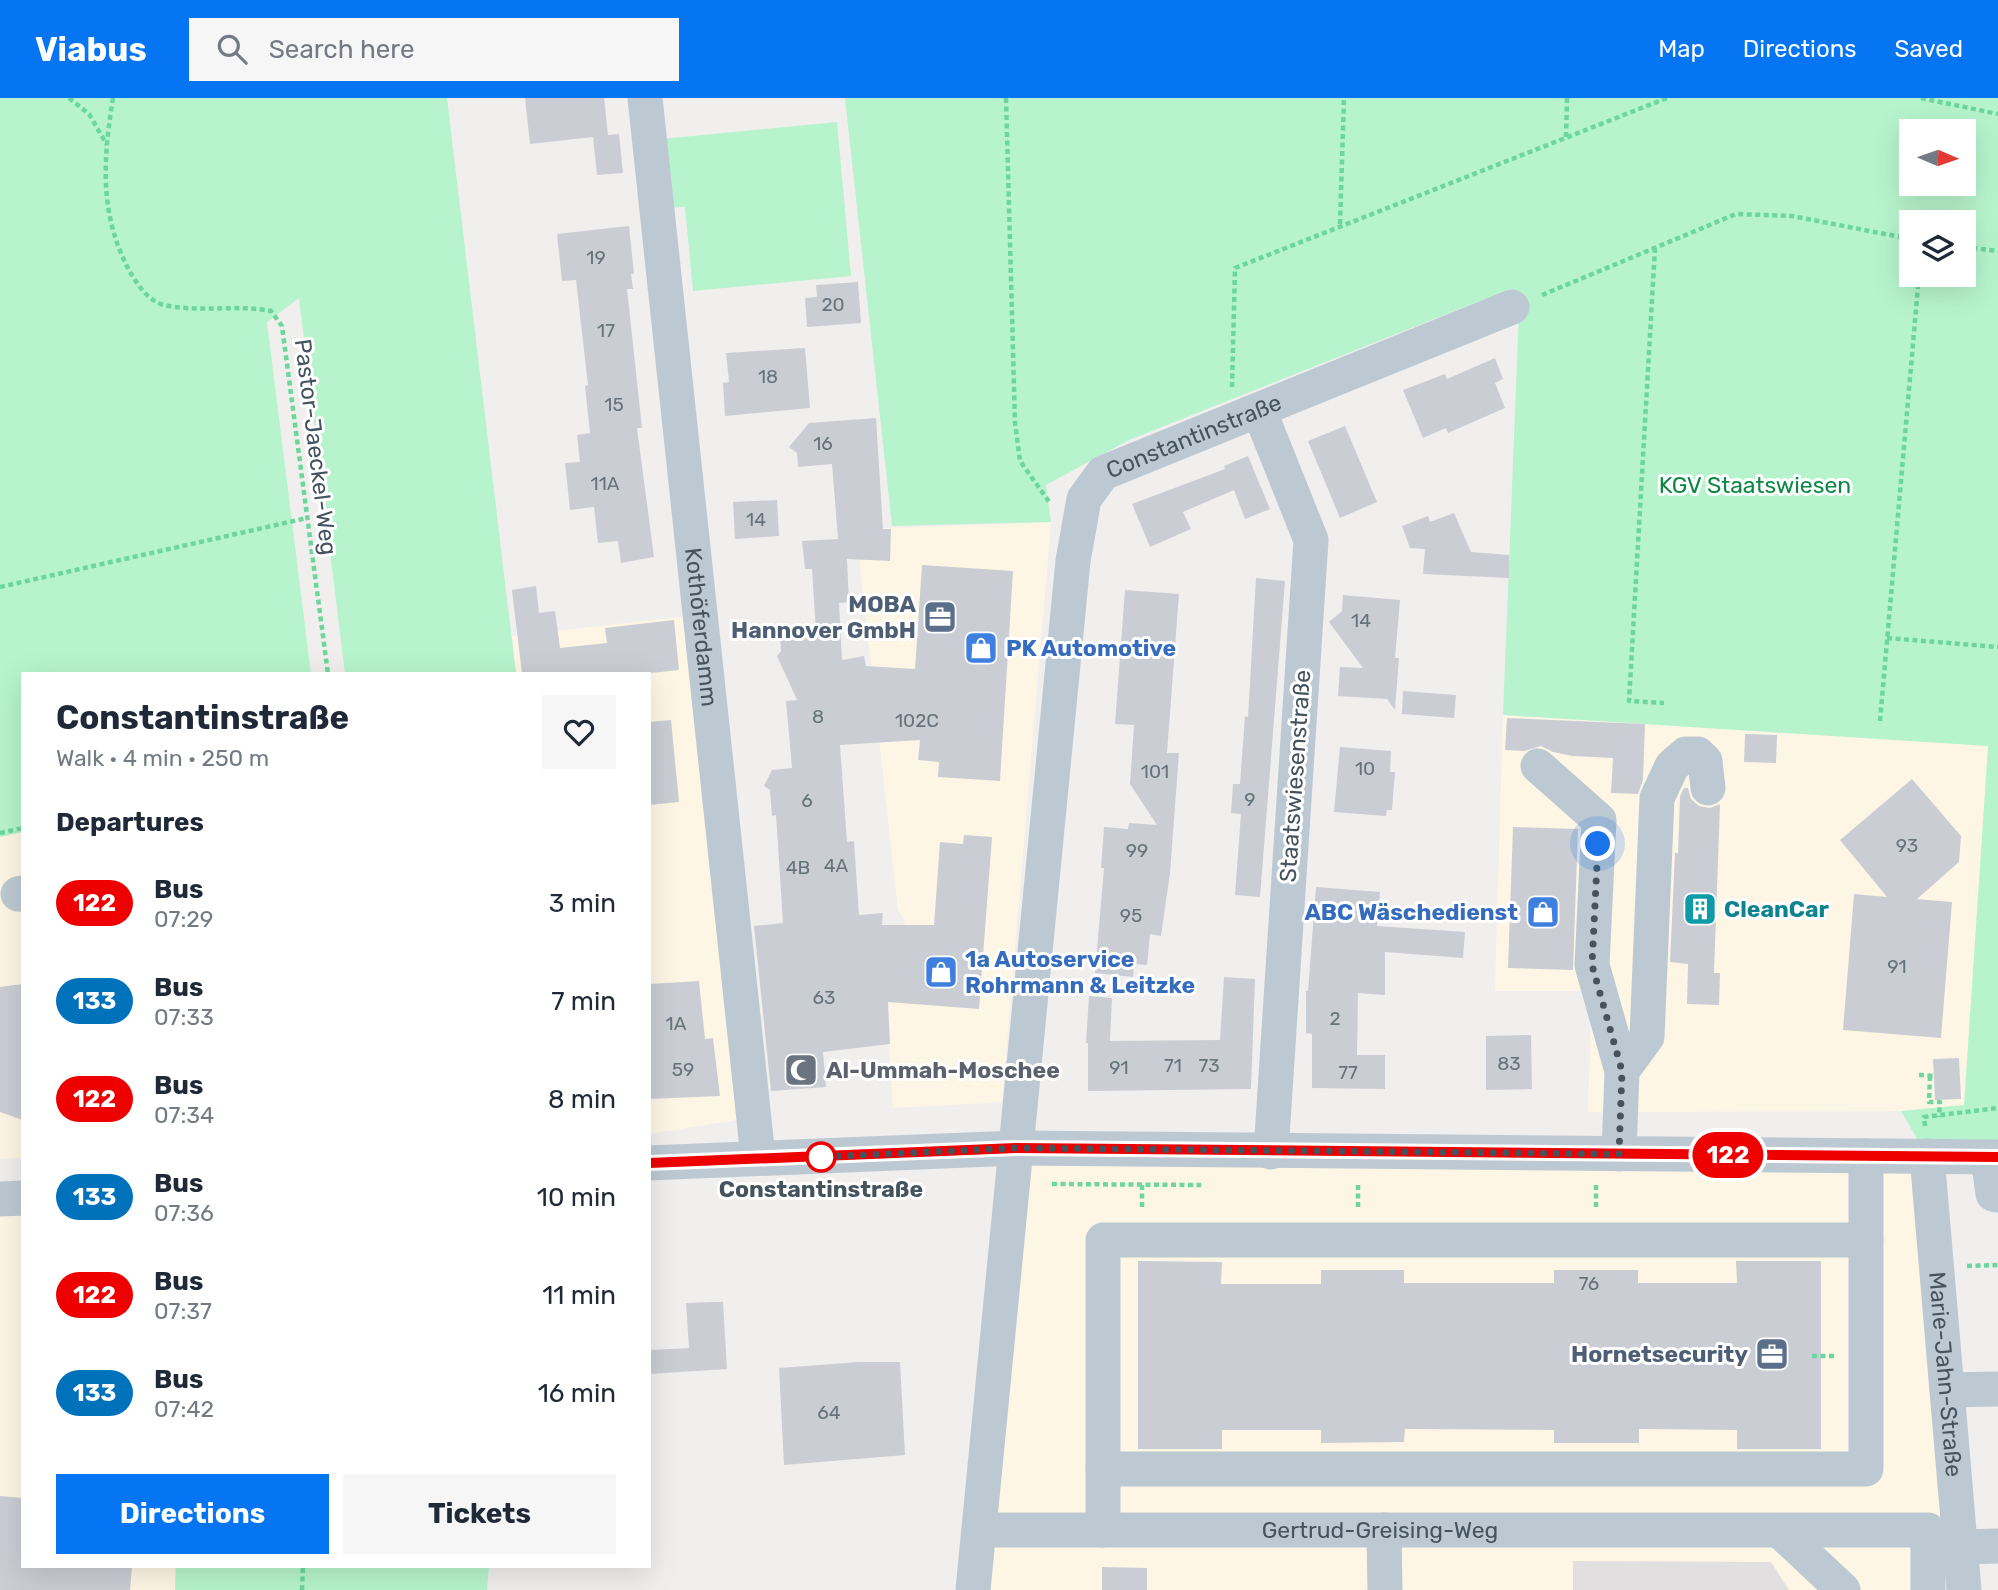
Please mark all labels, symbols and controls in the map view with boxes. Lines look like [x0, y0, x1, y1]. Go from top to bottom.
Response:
search box [189, 18, 679, 81]
text: Viabus [35, 30, 147, 69]
icon: search [213, 30, 251, 68]
text: Search here [269, 34, 415, 65]
text: Map [1658, 35, 1705, 63]
text: Directions [1743, 35, 1856, 63]
text: Saved [1894, 35, 1963, 63]
north arrow [1899, 119, 1976, 196]
map controls [1899, 119, 1976, 287]
button: layers [1899, 210, 1976, 287]
house number: 19 [586, 246, 606, 269]
house number: 20 [821, 293, 845, 316]
house number: 17 [597, 319, 615, 342]
street label: Pastor-Jaeckel-Weg [289, 337, 343, 557]
house number: 18 [758, 365, 778, 388]
street label: Constantinstraße [1102, 388, 1286, 484]
house number: 15 [604, 393, 624, 416]
house number: 16 [813, 432, 833, 455]
park label: KGV Staatswiesen [1659, 471, 1851, 499]
house number: 11A [591, 472, 620, 495]
house number: 14 [746, 508, 766, 531]
street label: Kothöferdamm [679, 546, 724, 708]
place label: MOBA Hannover GmbH [731, 590, 917, 644]
office icon: MOBA Hannover GmbH [921, 598, 959, 636]
house number: 14 [1351, 609, 1371, 632]
shop icon: PK Automotive [962, 629, 1000, 667]
place label: PK Automotive [1006, 634, 1176, 662]
street label: Staatswiesenstraße [1274, 669, 1316, 883]
button: heart [542, 695, 616, 769]
text: Constantinstraße [56, 698, 349, 737]
house number: 8 [812, 705, 824, 728]
house number: 102C [895, 709, 939, 732]
text: Walk · 4 min · 250 m [56, 744, 269, 772]
house number: 10 [1355, 757, 1375, 780]
house number: 101 [1141, 760, 1169, 783]
house number: 9 [1244, 788, 1256, 811]
house number: 6 [801, 789, 813, 812]
text: Departures [56, 807, 204, 838]
your location [1580, 826, 1615, 861]
house number: 93 [1896, 834, 1918, 857]
house number: 99 [1126, 839, 1148, 862]
house number: 4A [824, 854, 849, 877]
house number: 4B [786, 856, 810, 879]
text: Bus [154, 874, 203, 905]
text: 3 min [549, 888, 616, 919]
text: 122 [73, 889, 116, 917]
building icon: CleanCar [1681, 890, 1719, 928]
shop icon: ABC Wäschedienst [1524, 893, 1562, 931]
place label: CleanCar [1724, 895, 1829, 923]
place label: ABC Wäschedienst [1304, 898, 1518, 926]
house number: 95 [1120, 904, 1142, 927]
text: 07:29 [154, 905, 213, 933]
place label: 1a Autoservice Rohrmann & Leitzke [965, 945, 1195, 999]
shop icon: 1a Autoservice Rohrmann & Leitzke [922, 953, 960, 991]
house number: 91 [1887, 955, 1907, 978]
text: Bus [154, 972, 203, 1003]
text: 7 min [551, 986, 616, 1017]
house number: 63 [813, 986, 835, 1009]
text: 133 [73, 987, 116, 1015]
text: 07:33 [154, 1003, 214, 1031]
house number: 2 [1329, 1007, 1341, 1030]
house number: 1A [666, 1012, 687, 1035]
mosque icon: Al-Ummah-Moschee [782, 1051, 820, 1089]
house number: 83 [1497, 1052, 1521, 1075]
house number: 71 [1164, 1054, 1182, 1077]
house number: 73 [1198, 1054, 1220, 1077]
place label: Al-Ummah-Moschee [826, 1056, 1060, 1084]
house number: 91 [1109, 1056, 1129, 1079]
house number: 59 [672, 1058, 694, 1081]
house number: 77 [1338, 1061, 1358, 1084]
text: Bus [154, 1070, 203, 1101]
text: 8 min [548, 1084, 616, 1115]
text: 122 [73, 1085, 116, 1113]
text: 07:34 [154, 1101, 214, 1129]
line badge: 122 [1688, 1132, 1768, 1178]
text: 122 [1706, 1141, 1750, 1169]
marker: Constantinstraße [806, 1142, 836, 1172]
text: Bus [154, 1168, 203, 1199]
place label: Constantinstraße [719, 1175, 923, 1203]
text: 10 min [537, 1182, 616, 1213]
text: 133 [73, 1183, 116, 1211]
text: 07:36 [154, 1199, 214, 1227]
text: Bus [154, 1266, 203, 1297]
street label: Marie-Jahn-Straße [1923, 1270, 1968, 1478]
house number: 76 [1579, 1272, 1599, 1295]
text: 11 min [542, 1280, 616, 1311]
text: 122 [73, 1281, 116, 1309]
text: 07:37 [154, 1297, 212, 1325]
office icon: Hornetsecurity [1753, 1335, 1791, 1373]
place label: Hornetsecurity [1571, 1340, 1748, 1368]
text: Bus [154, 1364, 203, 1395]
text: 16 min [538, 1378, 616, 1409]
text: 133 [73, 1379, 116, 1407]
text: 07:42 [154, 1395, 214, 1423]
house number: 64 [817, 1401, 841, 1424]
button: Directions [56, 1474, 329, 1554]
button: Tickets [343, 1474, 616, 1554]
street label: Gertrud-Greising-Weg [1262, 1516, 1498, 1544]

